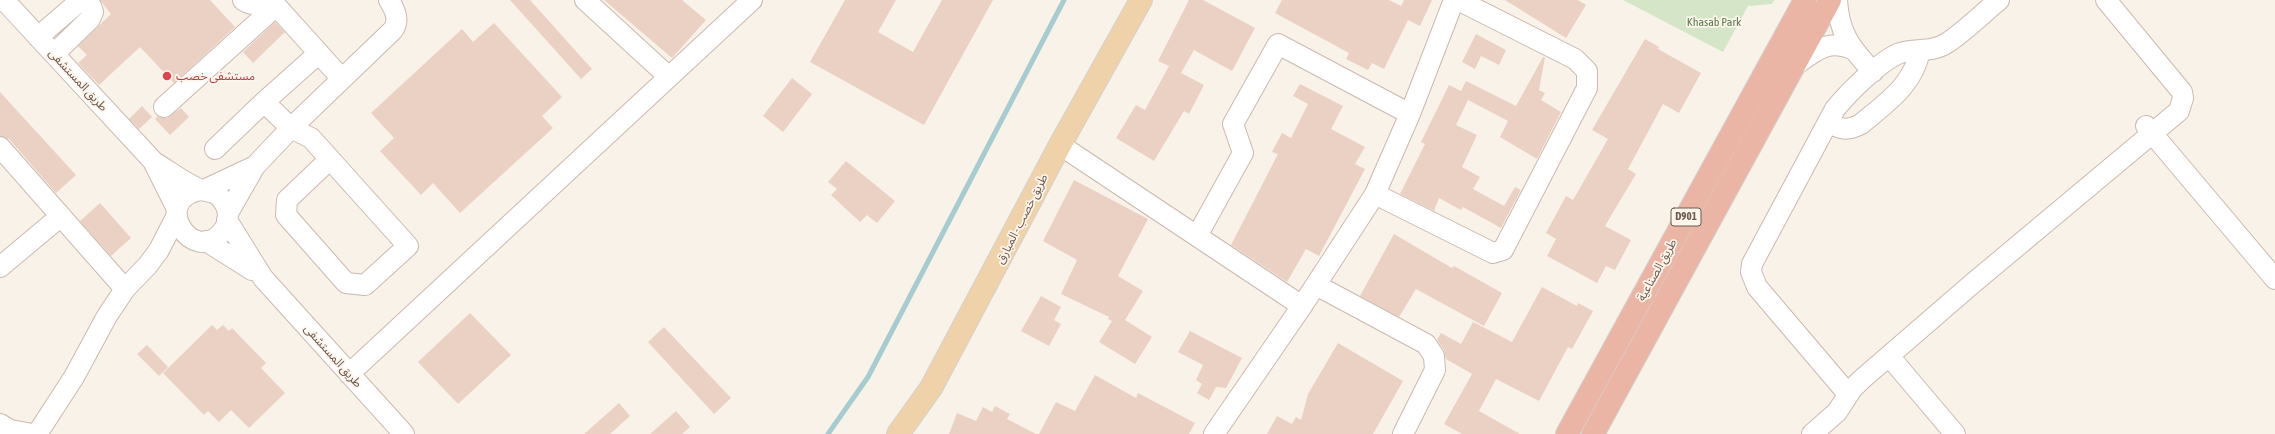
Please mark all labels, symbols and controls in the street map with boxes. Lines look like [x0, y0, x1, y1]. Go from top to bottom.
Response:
park label: Khasab Park [1687, 15, 1741, 29]
street label: طريق المستشفى [45, 46, 111, 114]
place label: مستشفى خصب [176, 69, 255, 83]
marker: مستشفى خصب [161, 70, 173, 82]
street label: طريق خصب - المبارق [993, 172, 1051, 266]
road number: D901 [1671, 208, 1701, 226]
street label: طريق الصناعية [1634, 236, 1680, 304]
street label: طريق المستشفى [301, 321, 365, 391]

